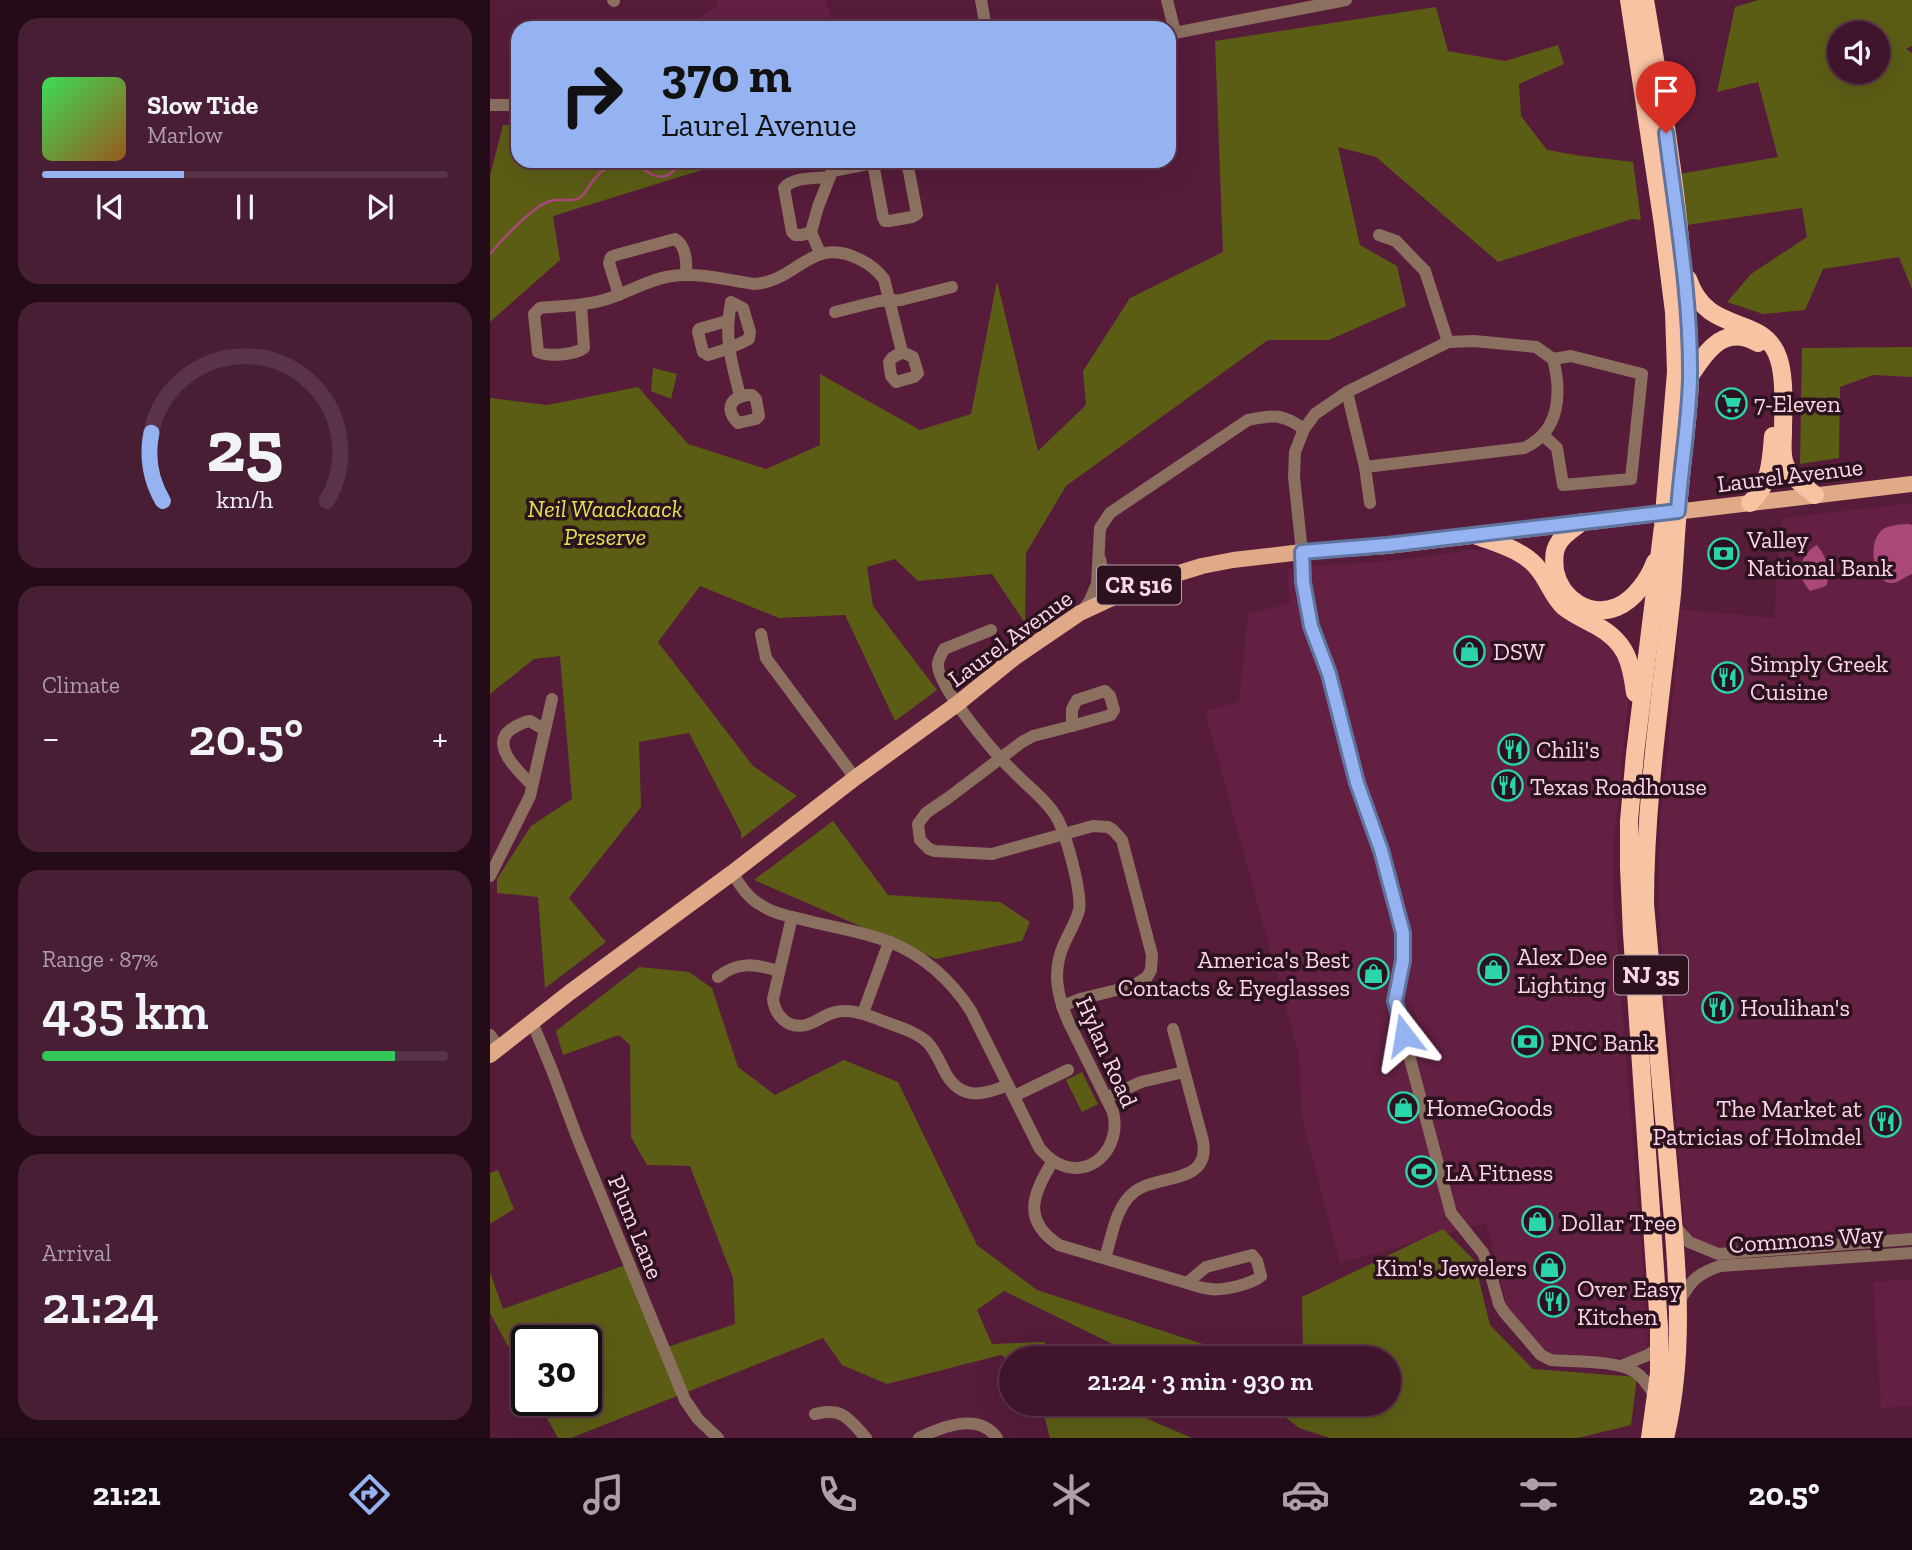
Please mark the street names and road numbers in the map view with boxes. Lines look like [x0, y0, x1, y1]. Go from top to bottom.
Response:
street label: Laurel Avenue [1715, 452, 1865, 498]
road number: CR 516 [1097, 566, 1181, 604]
street label: Laurel Avenue [942, 583, 1078, 693]
road number: NJ 35 [1614, 956, 1688, 994]
street label: Hylan Road [1070, 992, 1144, 1112]
street label: Plum Lane [602, 1171, 670, 1283]
street label: Commons Way [1728, 1219, 1885, 1259]

